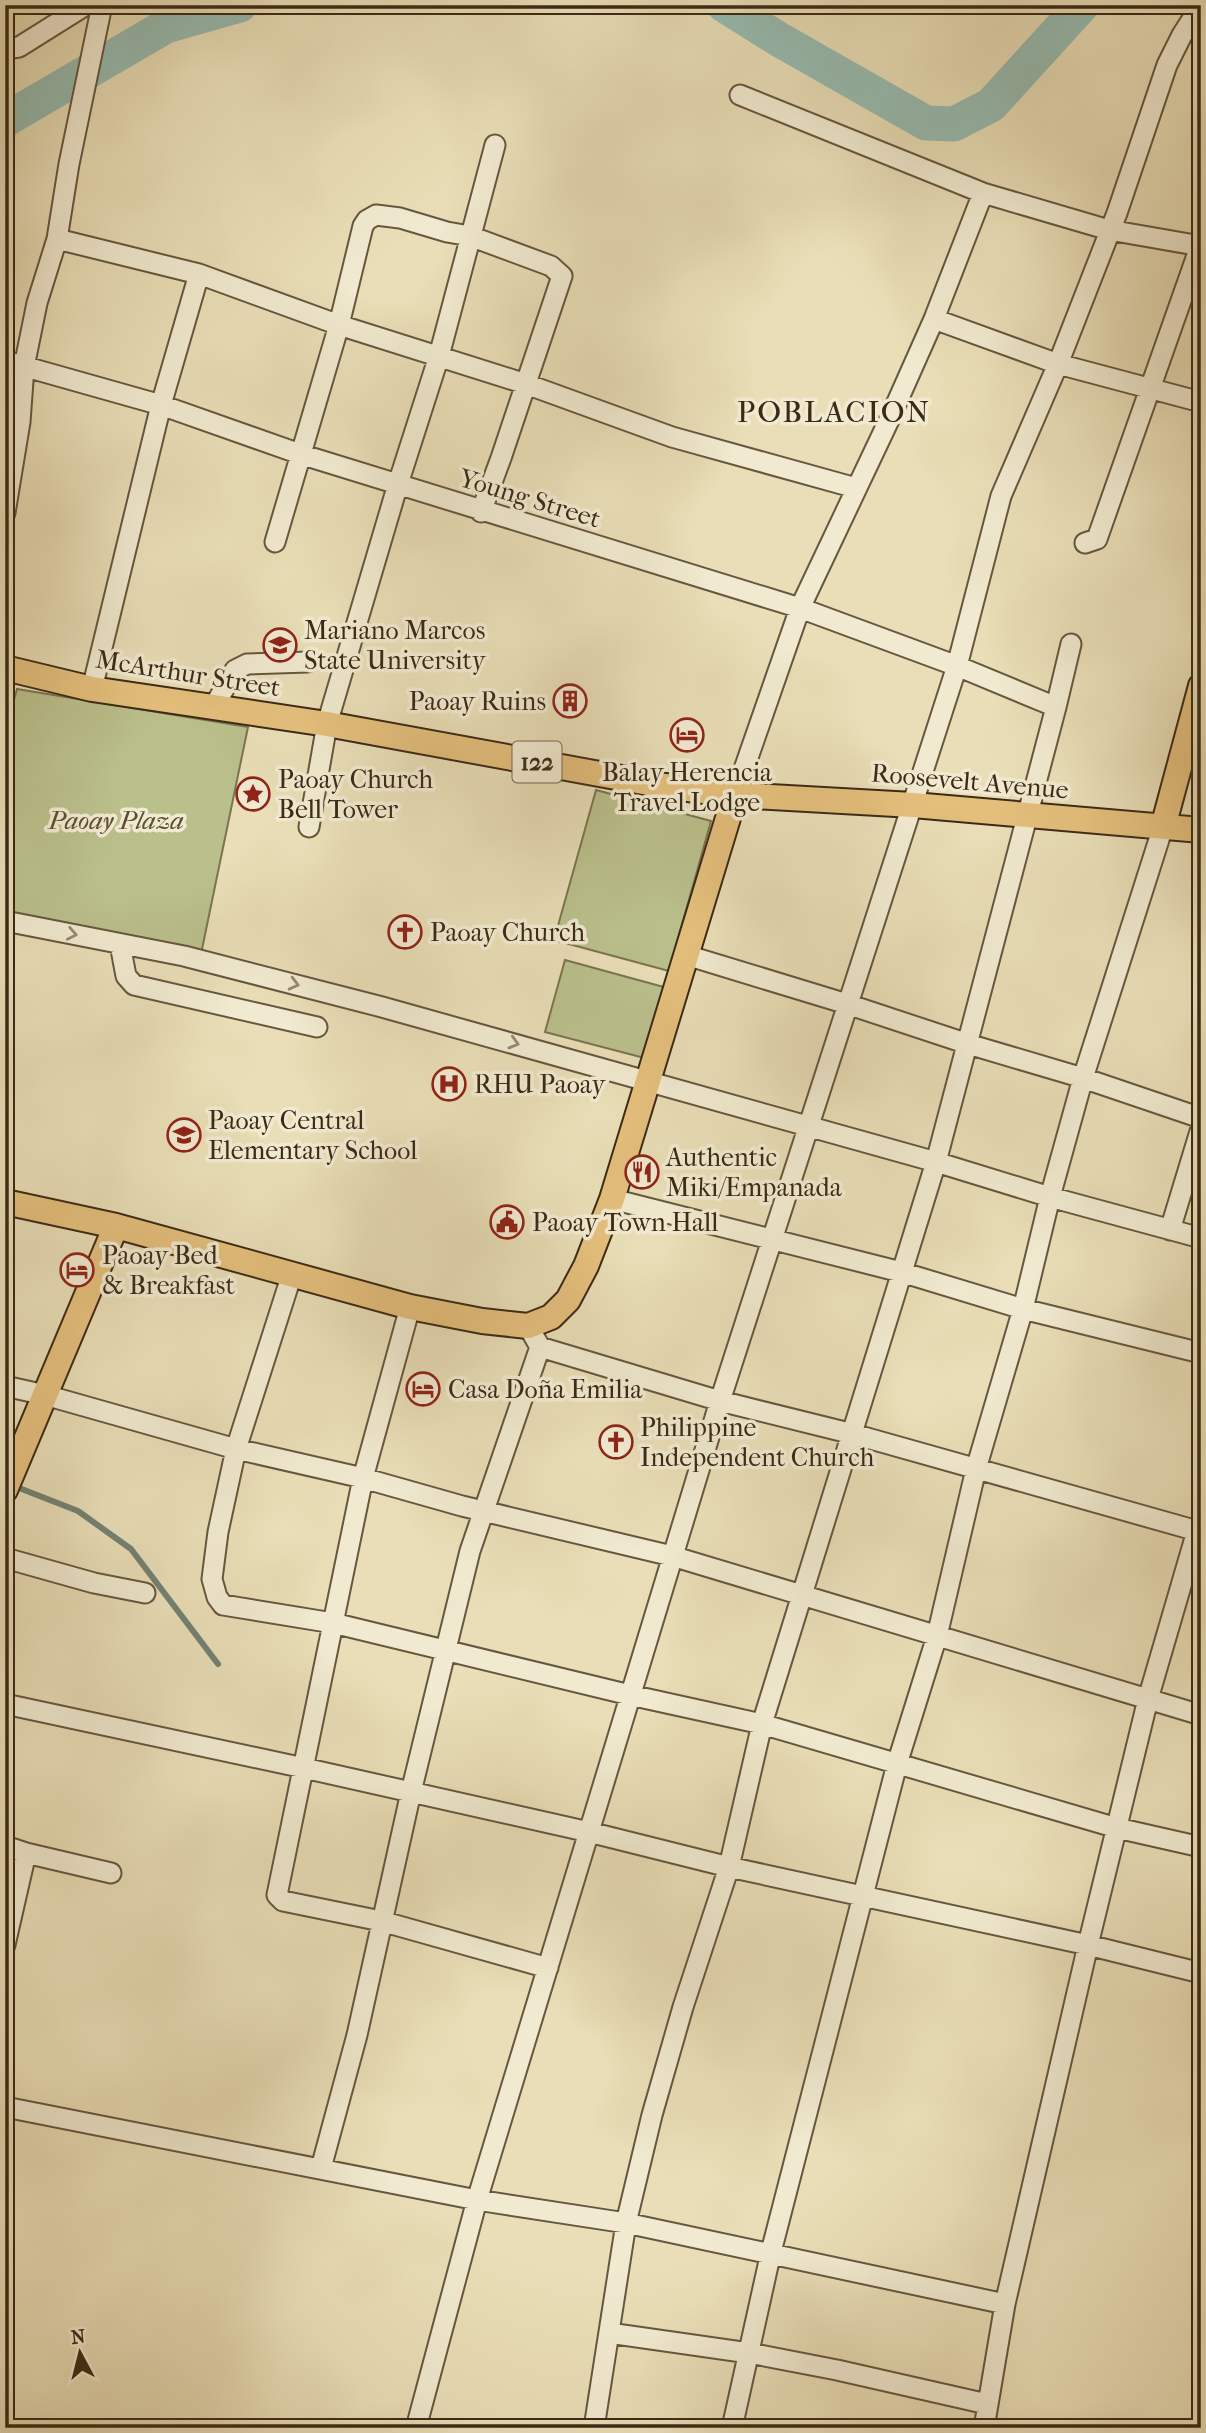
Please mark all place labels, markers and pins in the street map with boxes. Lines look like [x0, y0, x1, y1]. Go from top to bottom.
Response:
place label: Mariano Marcos State University [304, 615, 487, 676]
school or university icon: Mariano Marcos State University [261, 626, 299, 664]
building icon: Paoay Ruins [551, 682, 589, 720]
place label: Paoay Ruins [409, 686, 546, 717]
hotel icon: Balay Herencia Travel Lodge [668, 716, 706, 754]
place label: Balay Herencia Travel Lodge [602, 757, 773, 818]
place label: Paoay Church Bell Tower [278, 764, 433, 825]
place icon: Paoay Church Bell Tower [234, 775, 272, 813]
church icon: Paoay Church [386, 913, 424, 951]
place label: Paoay Church [430, 917, 585, 948]
hospital icon: RHU Paoay [430, 1065, 468, 1103]
place label: RHU Paoay [474, 1069, 606, 1100]
place label: Paoay Central Elementary School [208, 1105, 417, 1166]
school or university icon: Paoay Central Elementary School [165, 1116, 203, 1154]
place label: Authentic Miki/Empanada [665, 1142, 843, 1203]
restaurant icon: Authentic Miki/Empanada [623, 1153, 661, 1191]
public building icon: Paoay Town Hall [488, 1203, 526, 1241]
place label: Paoay Town Hall [532, 1207, 718, 1238]
place label: Paoay Bed & Breakfast [102, 1240, 235, 1301]
hotel icon: Paoay Bed & Breakfast [58, 1251, 96, 1289]
hotel icon: Casa Doña Emilia [404, 1370, 442, 1408]
place label: Casa Doña Emilia [448, 1374, 643, 1405]
place label: Philippine Independent Church [640, 1412, 875, 1473]
church icon: Philippine Independent Church [597, 1423, 635, 1461]

